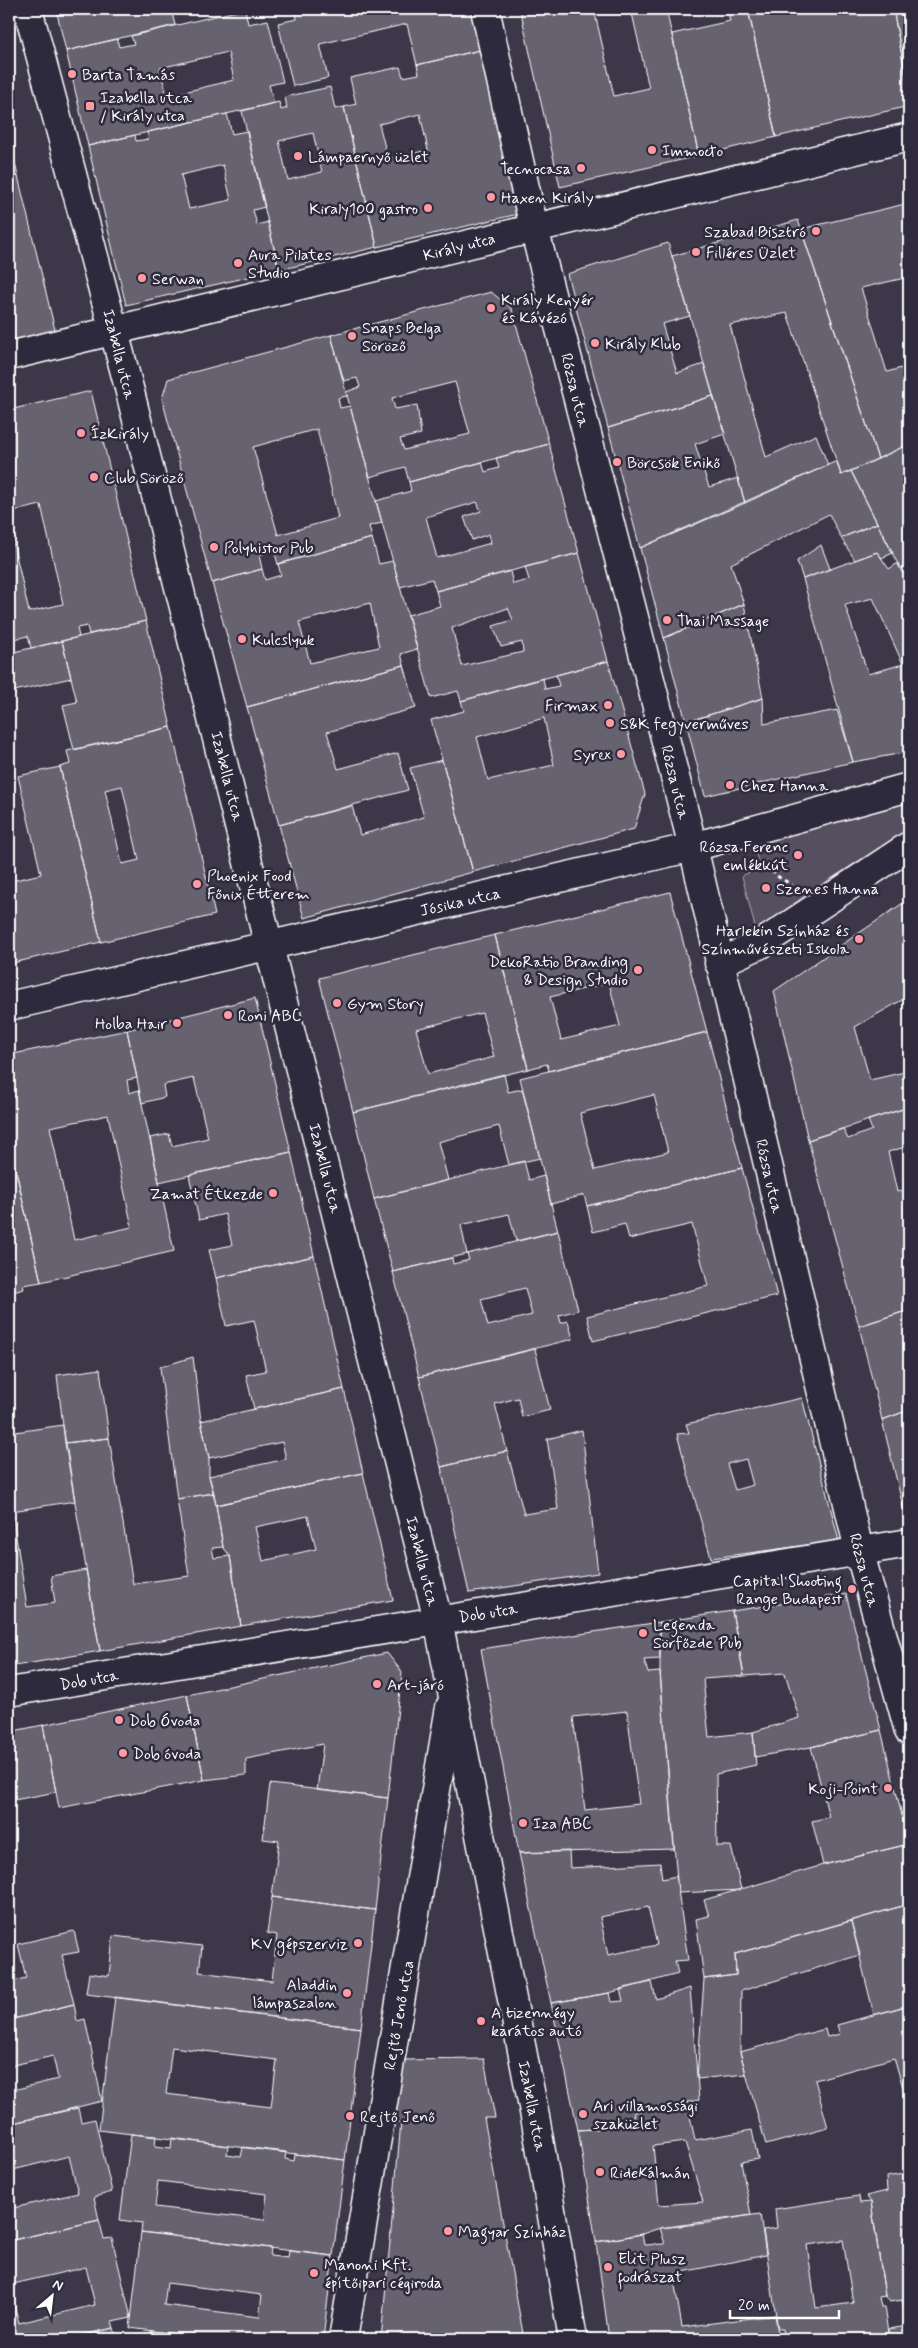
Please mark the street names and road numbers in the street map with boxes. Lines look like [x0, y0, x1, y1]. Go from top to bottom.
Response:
street label: Király utca [421, 228, 498, 267]
street label: Izabella utca [97, 307, 140, 402]
street label: Rózsa utca [555, 351, 594, 430]
street label: Izabella utca [205, 729, 248, 824]
street label: Rózsa utca [655, 743, 694, 822]
street label: Jósika utca [418, 883, 503, 922]
street label: Izabella utca [303, 1121, 346, 1216]
street label: Rózsa utca [750, 1137, 787, 1216]
street label: Izabella utca [400, 1514, 443, 1609]
street label: Rózsa utca [844, 1531, 884, 1610]
street label: Dob utca [457, 1598, 520, 1629]
street label: Dob utca [58, 1665, 121, 1696]
street label: Rejtő Jenő utca [379, 1958, 420, 2072]
street label: Izabella utca [512, 2059, 551, 2154]

